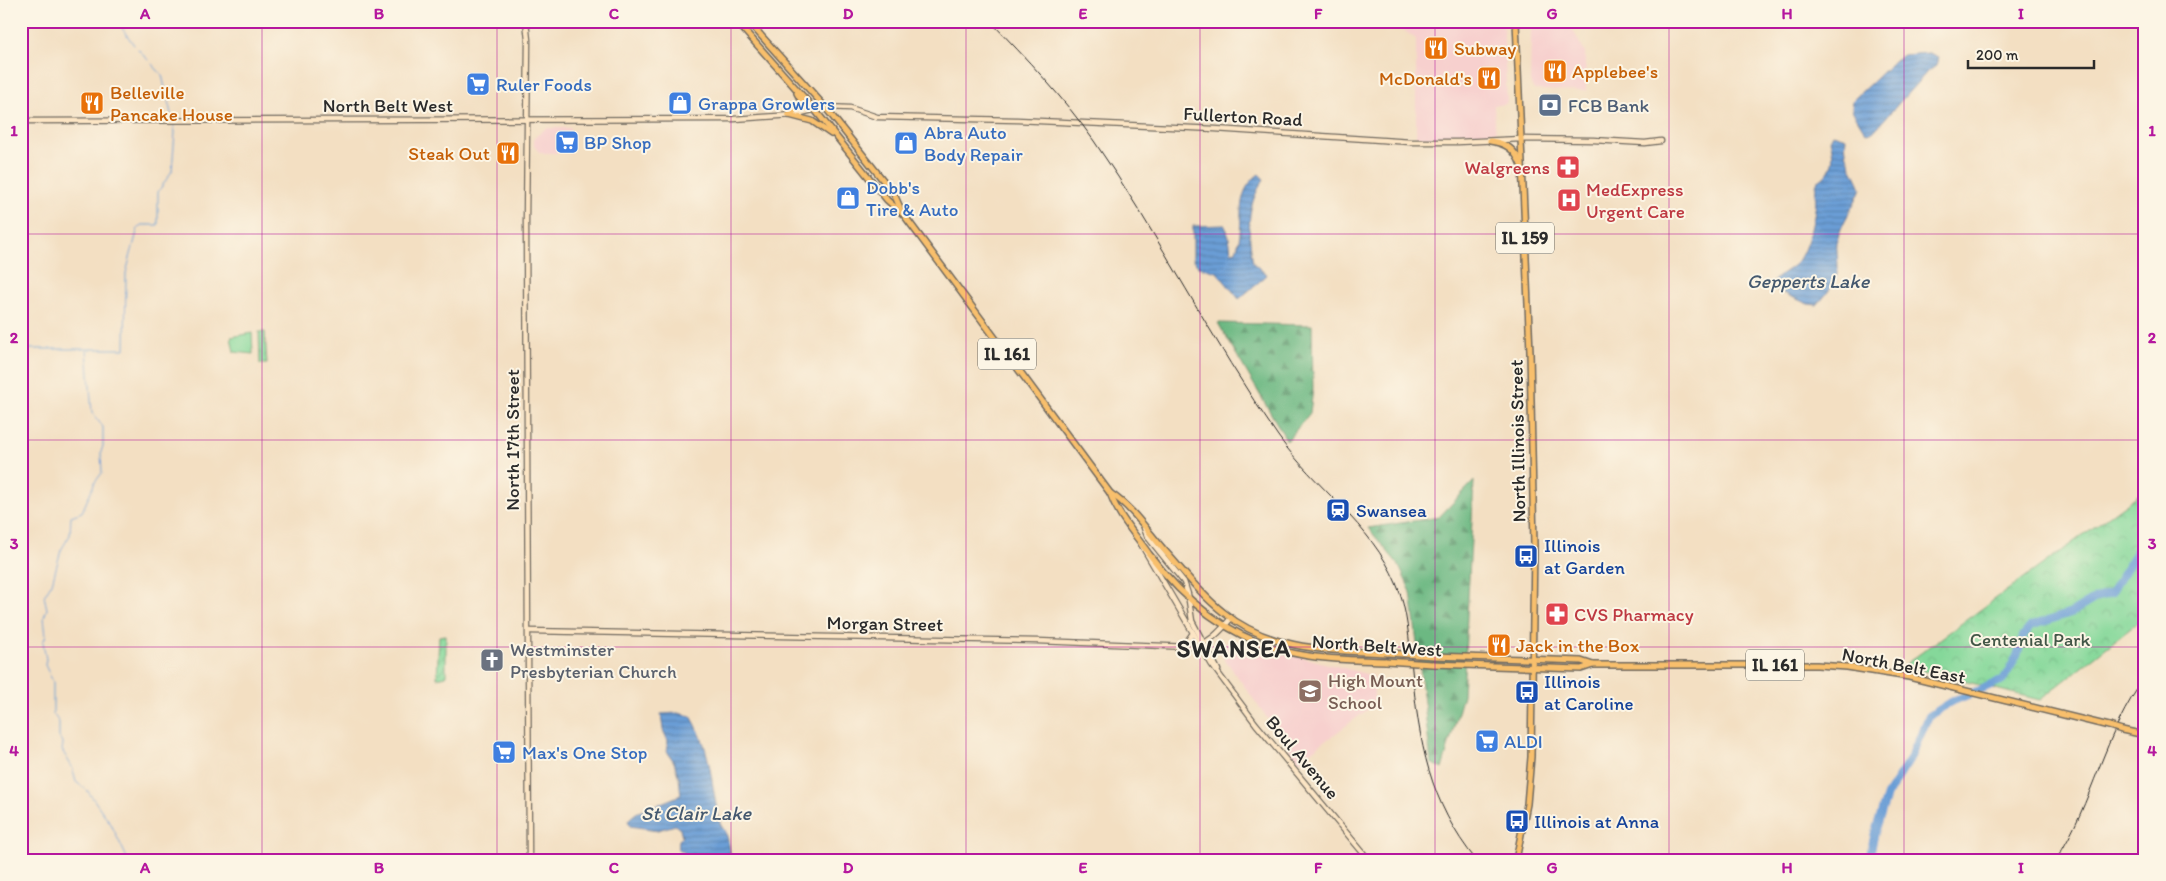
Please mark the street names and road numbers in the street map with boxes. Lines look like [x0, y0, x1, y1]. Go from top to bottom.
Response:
street label: North Belt West [323, 94, 453, 117]
street label: Fullerton Road [1183, 102, 1304, 131]
road number: IL 159 [1496, 222, 1554, 254]
road number: IL 161 [978, 338, 1036, 369]
street label: North Illinois Street [1505, 359, 1530, 523]
street label: North 17th Street [501, 369, 524, 511]
street label: Morgan Street [826, 611, 943, 636]
street label: North Belt West [1311, 629, 1443, 662]
street label: North Belt East [1840, 642, 1968, 689]
road number: IL 161 [1746, 650, 1804, 680]
street label: Boul Avenue [1261, 711, 1344, 804]

